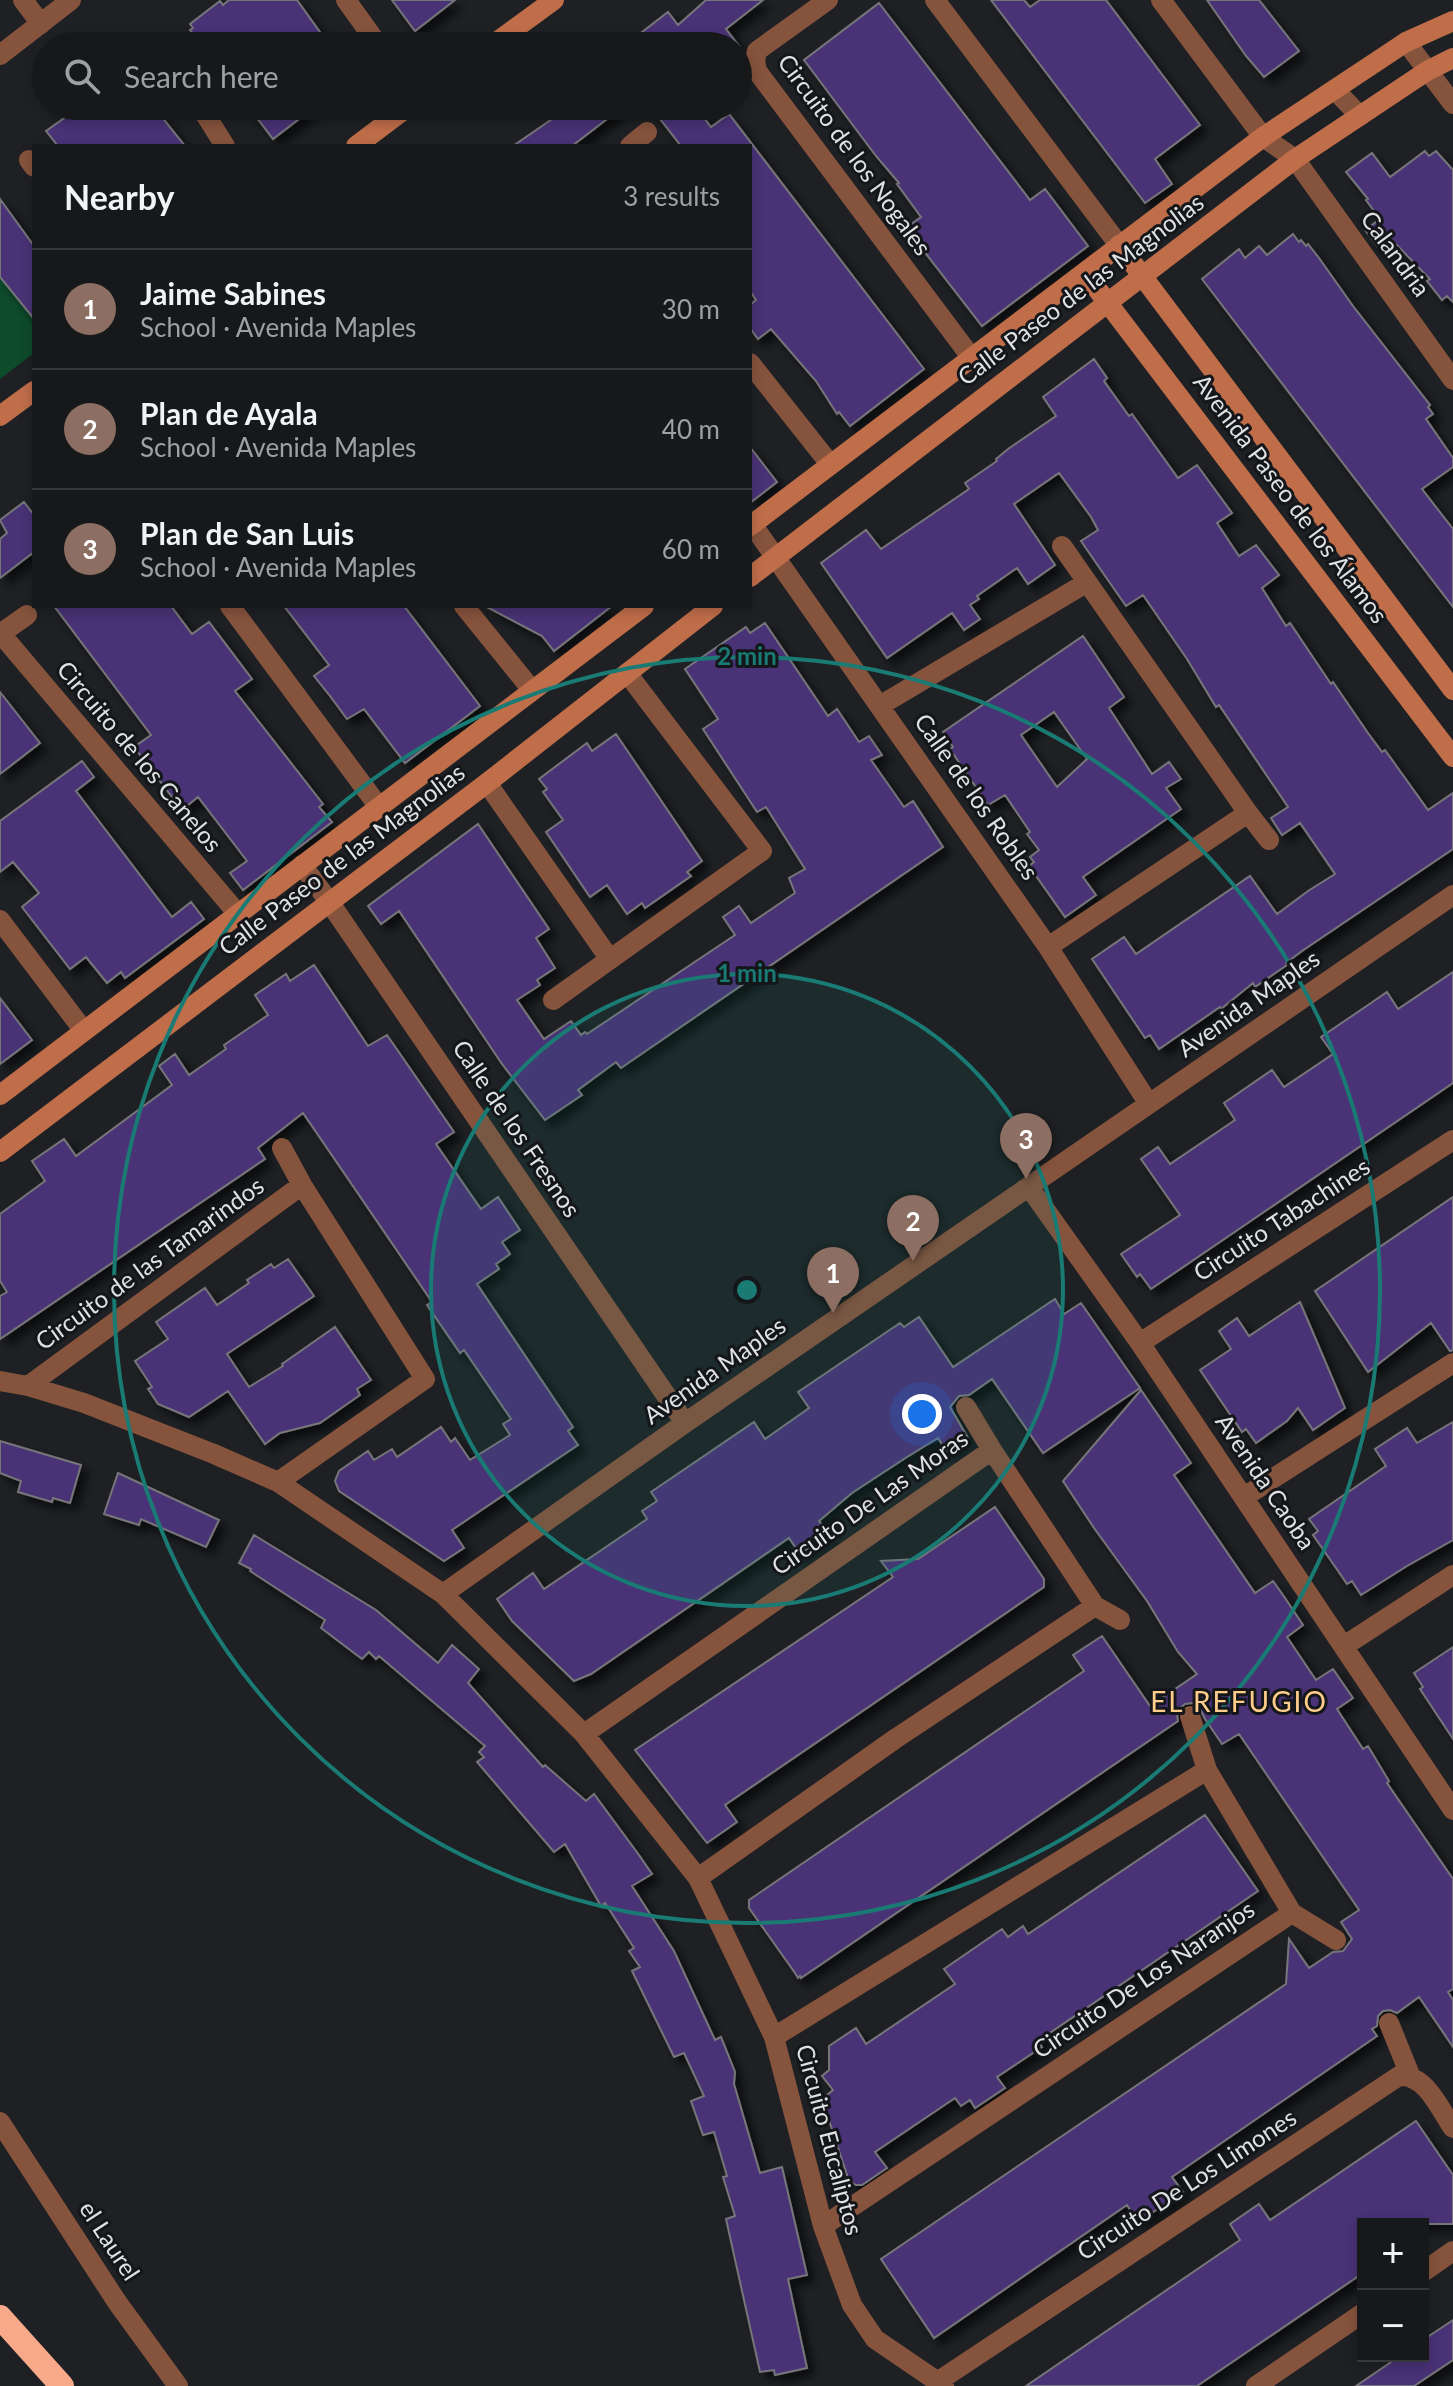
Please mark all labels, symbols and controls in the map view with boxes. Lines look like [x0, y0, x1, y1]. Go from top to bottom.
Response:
search box [32, 32, 752, 120]
street label: Circuito de los Nogales [772, 48, 938, 260]
icon: search [60, 54, 104, 98]
text: Search here [124, 58, 279, 94]
text: Nearby [64, 176, 175, 217]
text: 3 results [623, 180, 720, 212]
street label: Calle Paseo de las Magnolias [951, 187, 1209, 391]
street label: Calandria [1355, 205, 1437, 302]
text: Jaime Sabines [140, 275, 326, 311]
text: 1 [82, 293, 98, 325]
text: 30 m [662, 293, 720, 325]
text: School · Avenida Maples [140, 311, 416, 343]
street label: Avenida Paseo de los Álamos [1188, 368, 1394, 628]
text: Plan de Ayala [140, 395, 318, 431]
text: 2 [82, 413, 98, 445]
text: 40 m [662, 413, 720, 445]
text: School · Avenida Maples [140, 431, 416, 463]
text: Plan de San Luis [140, 515, 354, 551]
text: 3 [82, 533, 98, 565]
text: 60 m [662, 533, 720, 565]
text: School · Avenida Maples [140, 551, 416, 583]
text: 2 min [717, 641, 777, 670]
street label: Circuito de los Canelos [52, 655, 229, 858]
street label: Calle de los Robles [909, 707, 1045, 885]
street label: Calle Paseo de las Magnolias [212, 757, 470, 961]
street label: Avenida Maples [1172, 943, 1325, 1062]
text: 1 min [717, 958, 777, 987]
street label: Calle de los Fresnos [447, 1034, 587, 1222]
pin: 3 [1000, 1113, 1052, 1179]
street label: Circuito Tabachines [1188, 1151, 1375, 1286]
street label: Circuito de las Tamarindos [29, 1170, 269, 1355]
pin: 2 [887, 1195, 939, 1261]
pin: 1 [807, 1247, 859, 1313]
centre of rings [733, 1276, 761, 1304]
street label: Avenida Maples [638, 1310, 791, 1429]
your location [902, 1394, 942, 1434]
street label: Avenida Caoba [1210, 1408, 1322, 1555]
street label: Circuito De Las Moras [765, 1423, 973, 1580]
district label: EL REFUGIO [1150, 1684, 1328, 1718]
street label: Circuito De Los Naranjos [1027, 1894, 1259, 2064]
street label: Circuito Eucaliptos [791, 2041, 870, 2238]
street label: Circuito De Los Limones [1071, 2102, 1301, 2265]
street label: el Laurel [74, 2195, 147, 2285]
map controls [1357, 2218, 1429, 2362]
button: + [1357, 2218, 1429, 2290]
button: − [1357, 2290, 1429, 2362]

